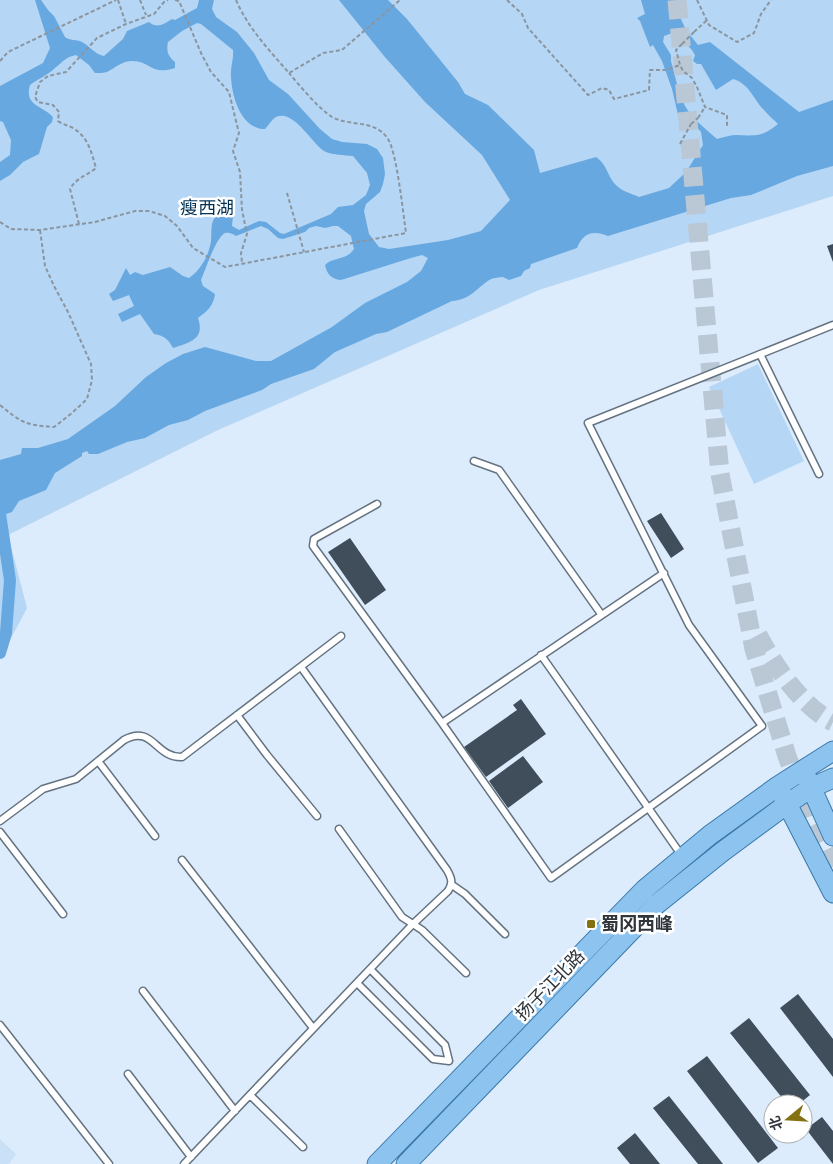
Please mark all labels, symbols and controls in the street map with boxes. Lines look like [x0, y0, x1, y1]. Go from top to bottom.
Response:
park label: 瘦西湖 [180, 197, 234, 219]
place label: 蜀冈西峰 [601, 913, 673, 935]
marker: 蜀冈西峰 [585, 918, 597, 930]
street label: 扬子江北路 [511, 945, 589, 1025]
north arrow [763, 1094, 813, 1144]
text: 北 [766, 1114, 786, 1132]

